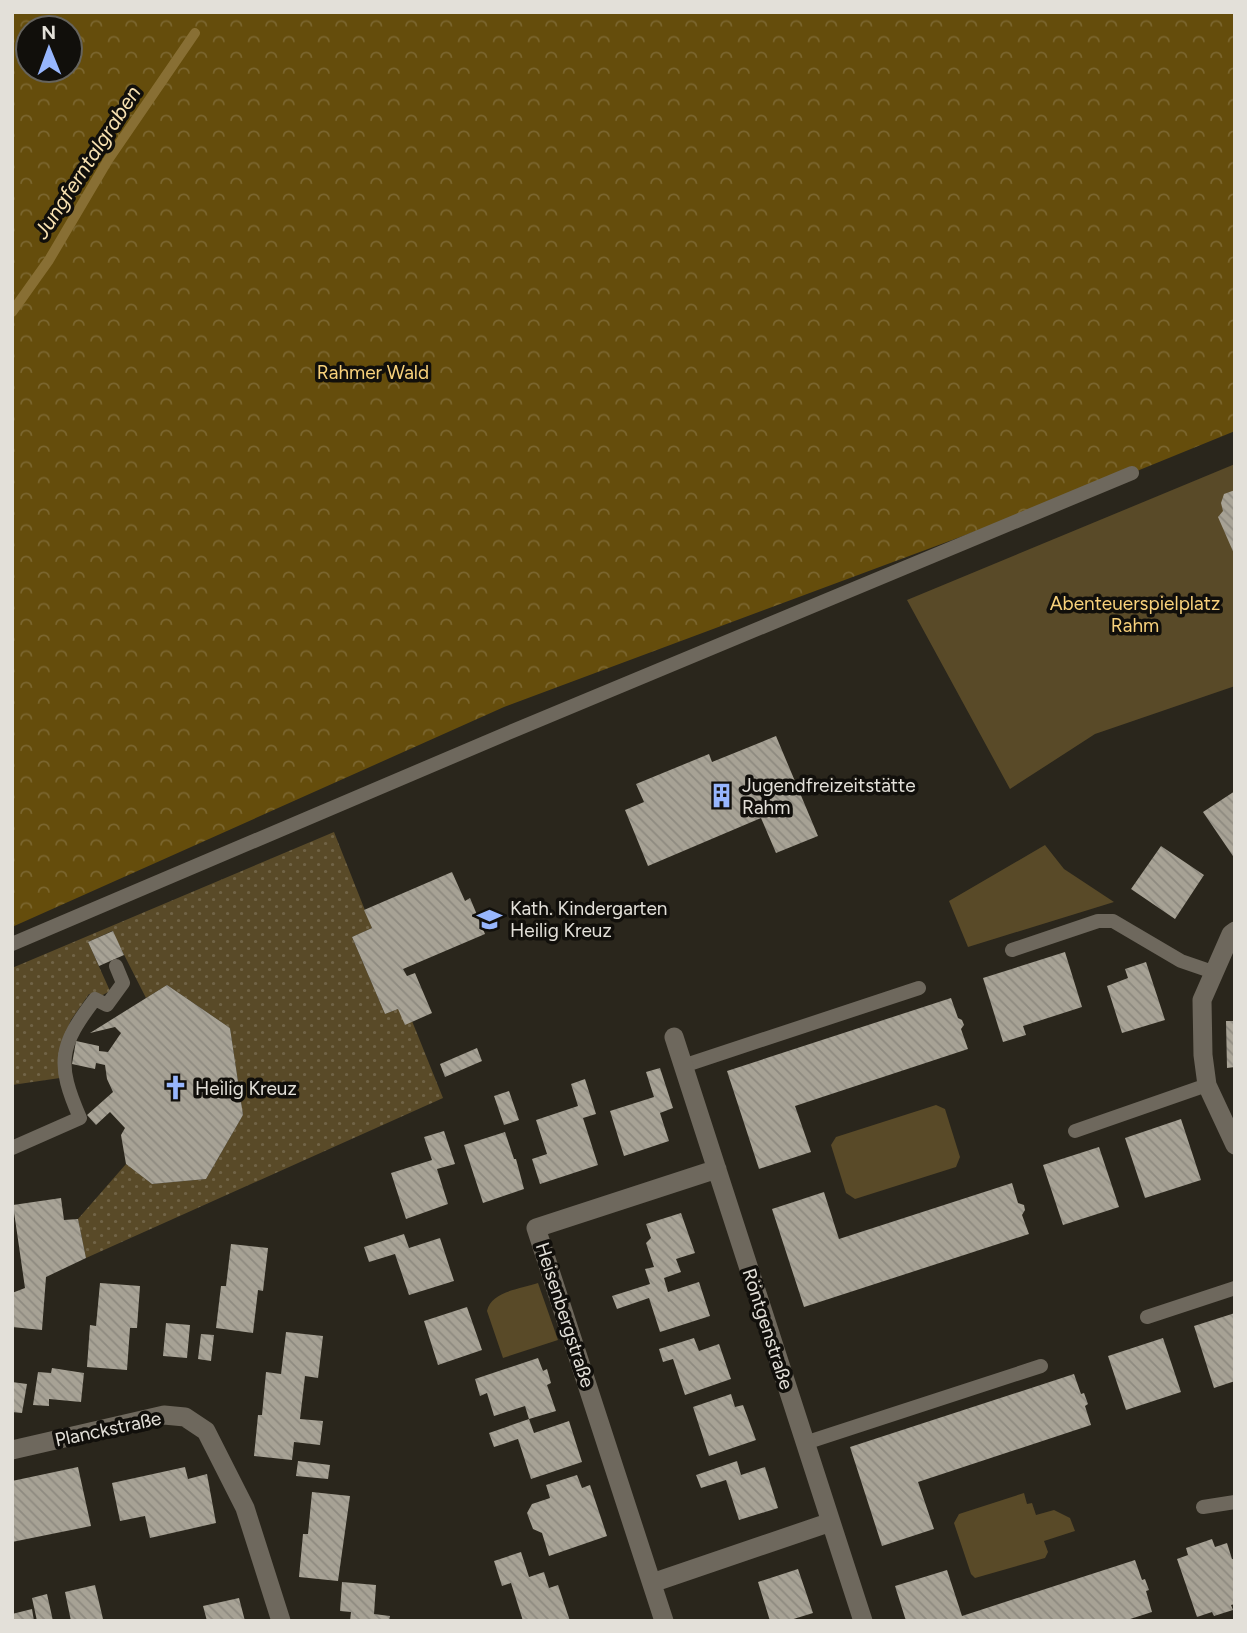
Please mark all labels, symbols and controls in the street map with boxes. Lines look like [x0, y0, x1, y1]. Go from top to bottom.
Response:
north arrow [14, 14, 84, 84]
text: N [41, 21, 56, 44]
water label: Jungferntalgraben [28, 81, 146, 244]
park label: Rahmer Wald [317, 361, 429, 384]
park label: Abenteuerspielplatz Rahm [1050, 592, 1220, 637]
place label: Jugendfreizeitstätte Rahm [742, 774, 916, 819]
building icon: Jugendfreizeitstätte Rahm [708, 782, 736, 810]
place label: Kath. Kindergarten Heilig Kreuz [510, 897, 667, 942]
school or university icon: Kath. Kindergarten Heilig Kreuz [476, 905, 504, 933]
church icon: Heilig Kreuz [161, 1074, 189, 1102]
place label: Heilig Kreuz [195, 1077, 297, 1100]
street label: Heisenbergstraße [531, 1240, 599, 1390]
street label: Röntgenstraße [738, 1266, 798, 1392]
street label: Planckstraße [53, 1407, 163, 1451]

